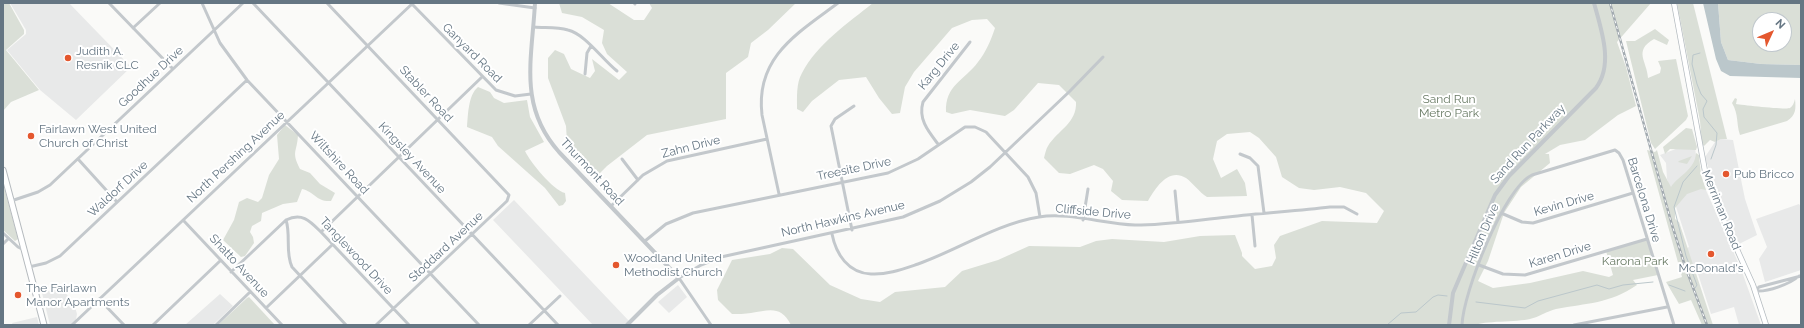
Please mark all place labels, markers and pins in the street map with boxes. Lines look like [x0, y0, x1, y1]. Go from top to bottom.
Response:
place label: Judith A. Resnik CLC [76, 44, 139, 72]
marker: Judith A. Resnik CLC [63, 53, 73, 63]
place label: Fairlawn West United Church of Christ [39, 122, 157, 150]
marker: Fairlawn West United Church of Christ [26, 131, 36, 141]
place label: Pub Bricco [1734, 167, 1794, 181]
marker: Pub Bricco [1721, 169, 1731, 179]
marker: McDonald's [1706, 249, 1716, 259]
place label: Woodland United Methodist Church [624, 251, 722, 279]
marker: Woodland United Methodist Church [611, 260, 621, 270]
place label: McDonald's [1678, 261, 1744, 275]
place label: The Fairlawn Manor Apartments [26, 281, 130, 309]
marker: The Fairlawn Manor Apartments [13, 290, 23, 300]

